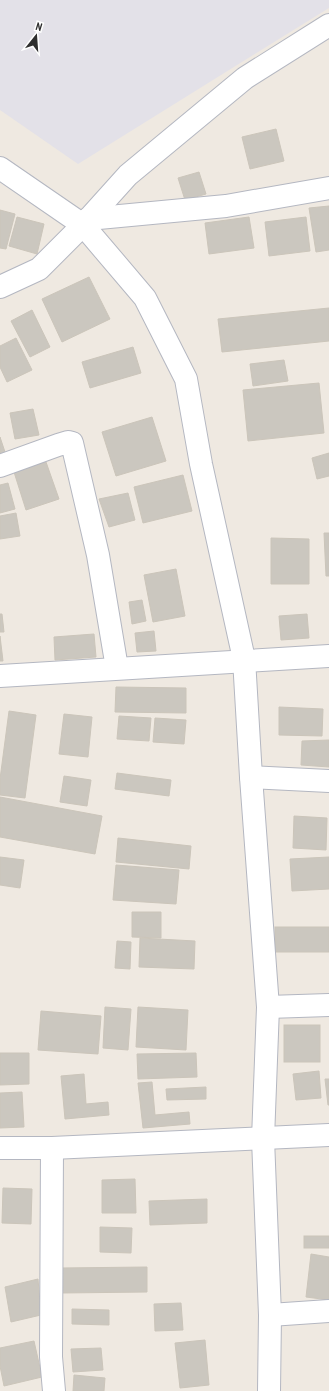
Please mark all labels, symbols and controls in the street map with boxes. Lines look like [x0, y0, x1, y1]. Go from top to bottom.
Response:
north arrow [16, 16, 56, 56]
text: N [34, 19, 44, 34]

